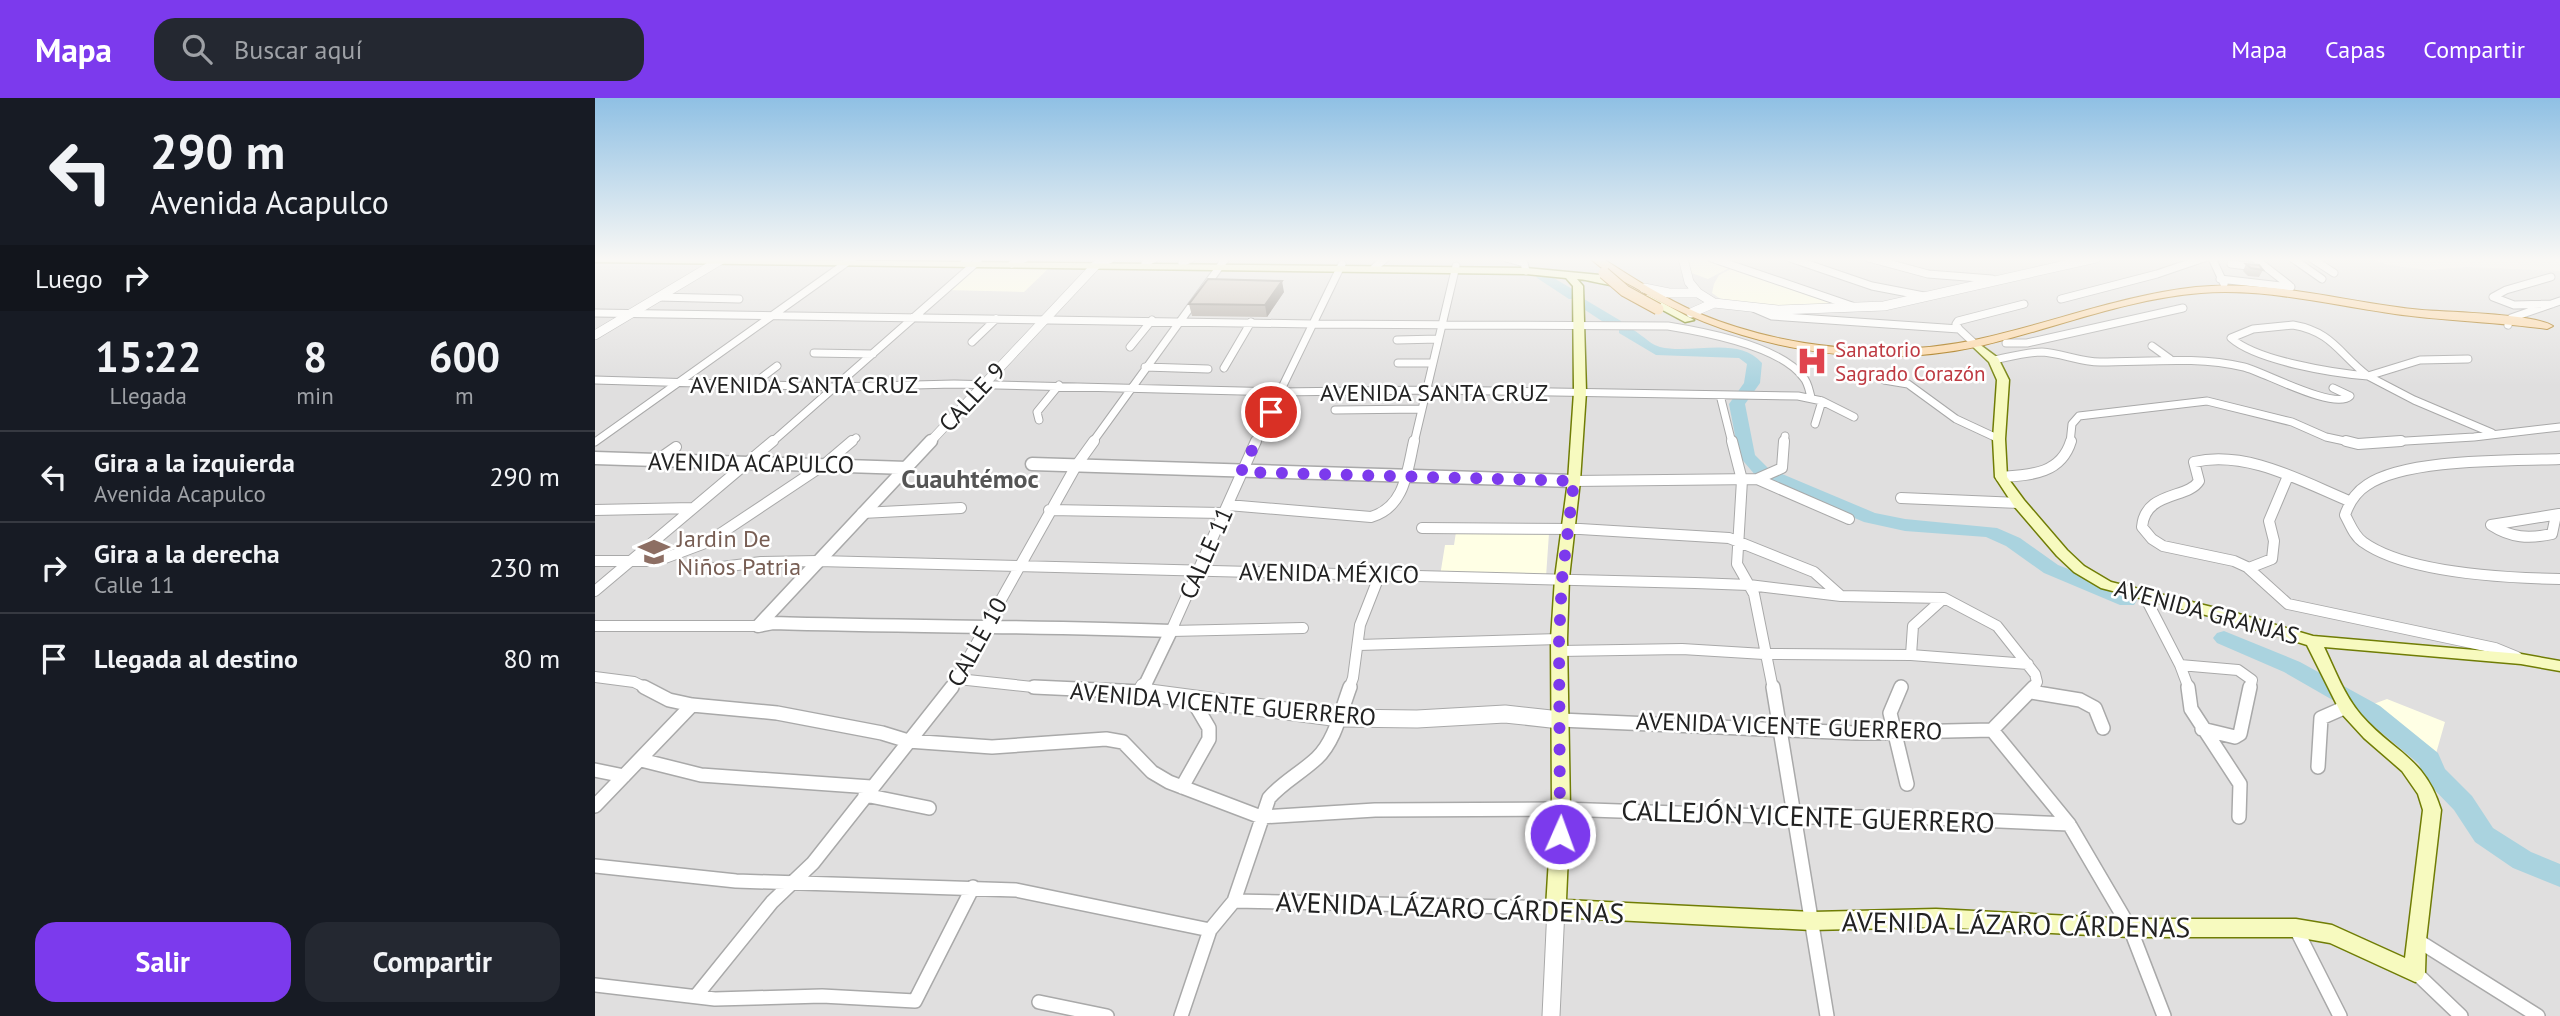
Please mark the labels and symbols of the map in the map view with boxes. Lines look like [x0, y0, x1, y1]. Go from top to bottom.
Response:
place label: Sanatorio Sagrado Corazón [1835, 336, 1985, 387]
hospital icon: Sanatorio Sagrado Corazón [1795, 344, 1829, 378]
street label: CALLE 9 [932, 356, 1012, 438]
street label: AVENIDA SANTA CRUZ [690, 369, 918, 400]
street label: AVENIDA SANTA CRUZ [1320, 377, 1548, 408]
pin [1241, 382, 1301, 442]
street label: AVENIDA ACAPULCO [648, 446, 854, 480]
district label: Cuauhtémoc [901, 462, 1039, 495]
street label: CALLE 11 [1172, 502, 1240, 604]
place label: Jardin De Niños Patria [676, 523, 801, 582]
school or university icon: Jardin De Niños Patria [637, 535, 671, 569]
street label: AVENIDA MÉXICO [1239, 556, 1419, 590]
street label: AVENIDA GRANJAS [2111, 573, 2303, 651]
street label: CALLE 10 [940, 592, 1014, 692]
street label: AVENIDA VICENTE GUERRERO [1069, 675, 1377, 733]
street label: AVENIDA VICENTE GUERRERO [1635, 705, 1943, 747]
street label: CALLEJÓN VICENTE GUERRERO [1621, 791, 1995, 841]
position arrow [1523, 797, 1597, 871]
street label: AVENIDA LÁZARO CÁRDENAS [1275, 882, 1625, 932]
street label: AVENIDA LÁZARO CÁRDENAS [1841, 902, 2191, 946]

